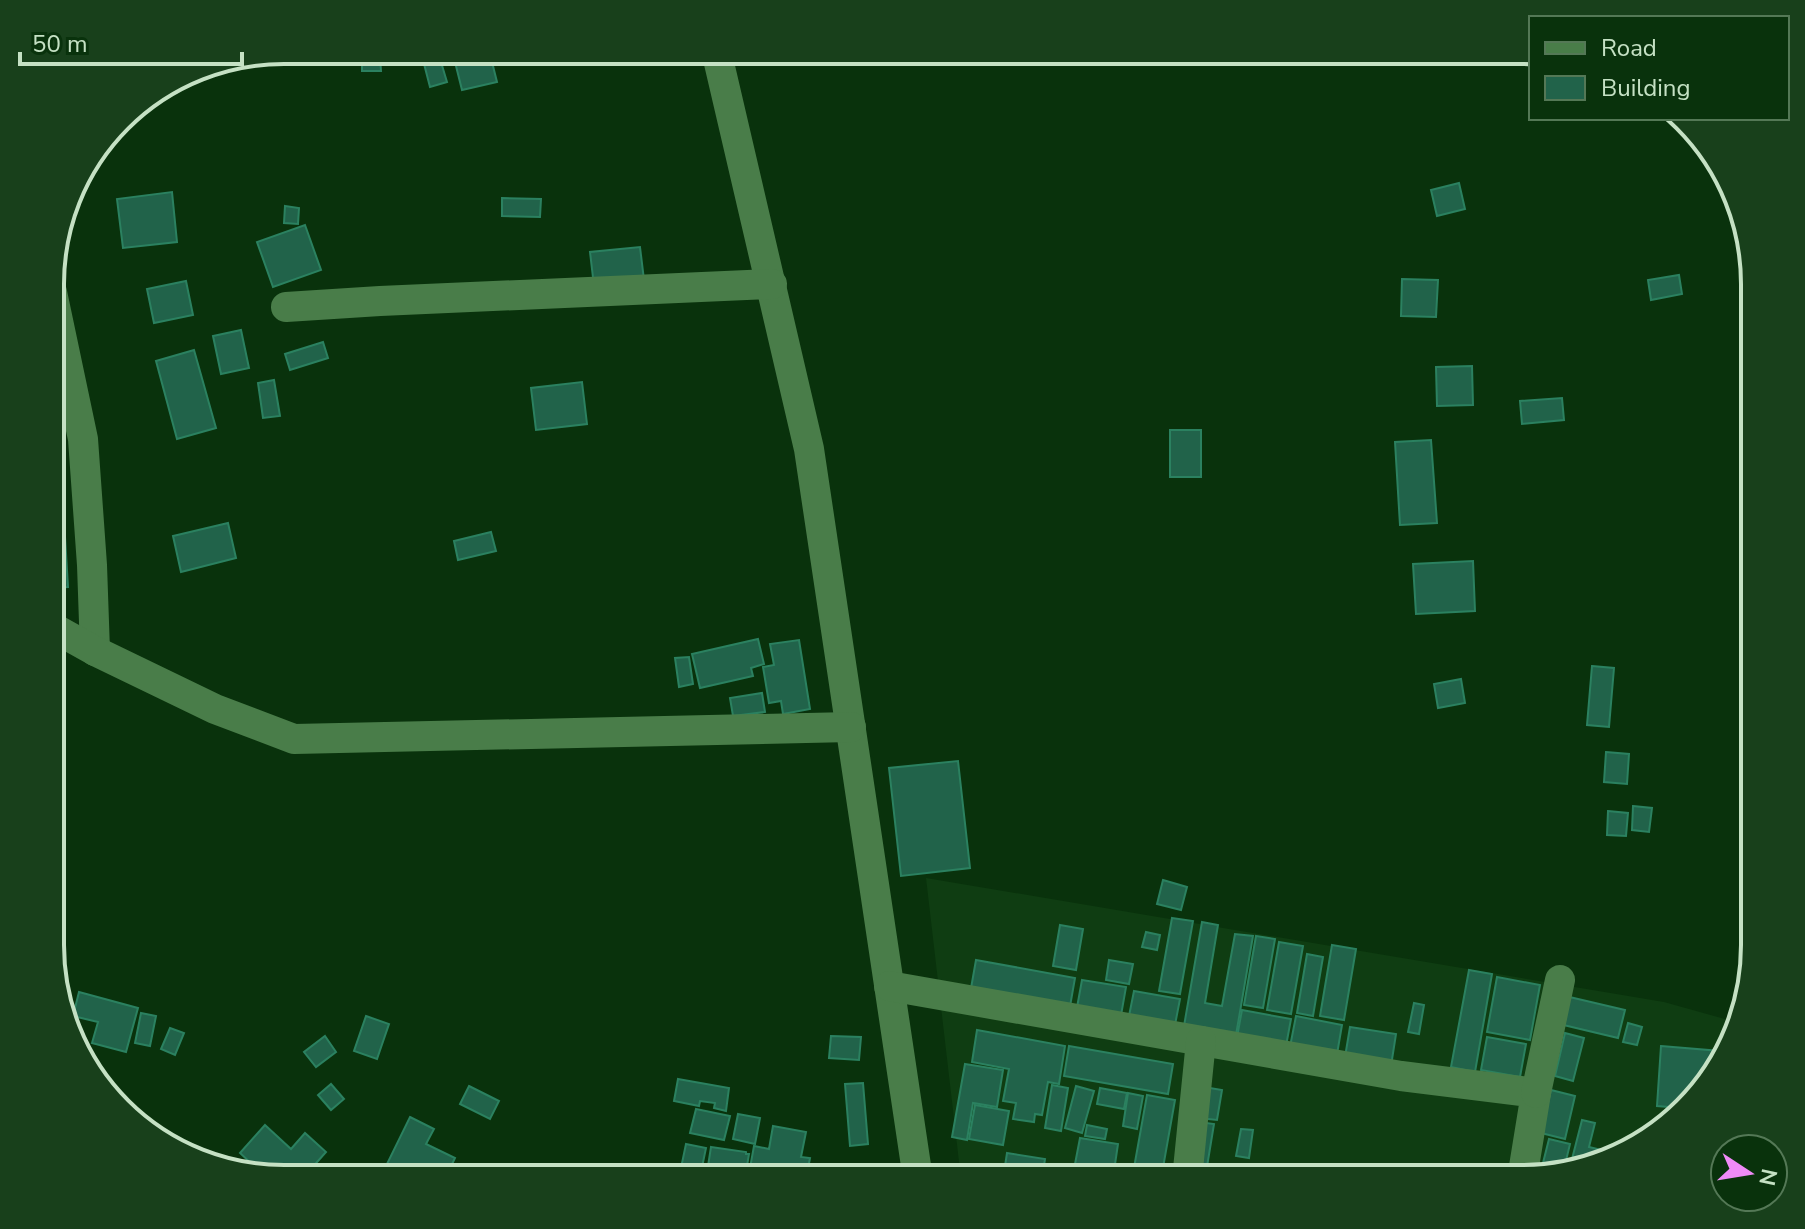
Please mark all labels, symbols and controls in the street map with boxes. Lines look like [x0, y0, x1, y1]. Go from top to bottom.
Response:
scale bar [20, 16, 242, 66]
legend [1529, 16, 1789, 120]
text: 50 m [32, 28, 88, 60]
text: Road [1601, 32, 1657, 64]
text: Building [1601, 72, 1691, 104]
north arrow [1709, 1133, 1789, 1213]
text: N [1751, 1166, 1784, 1188]

